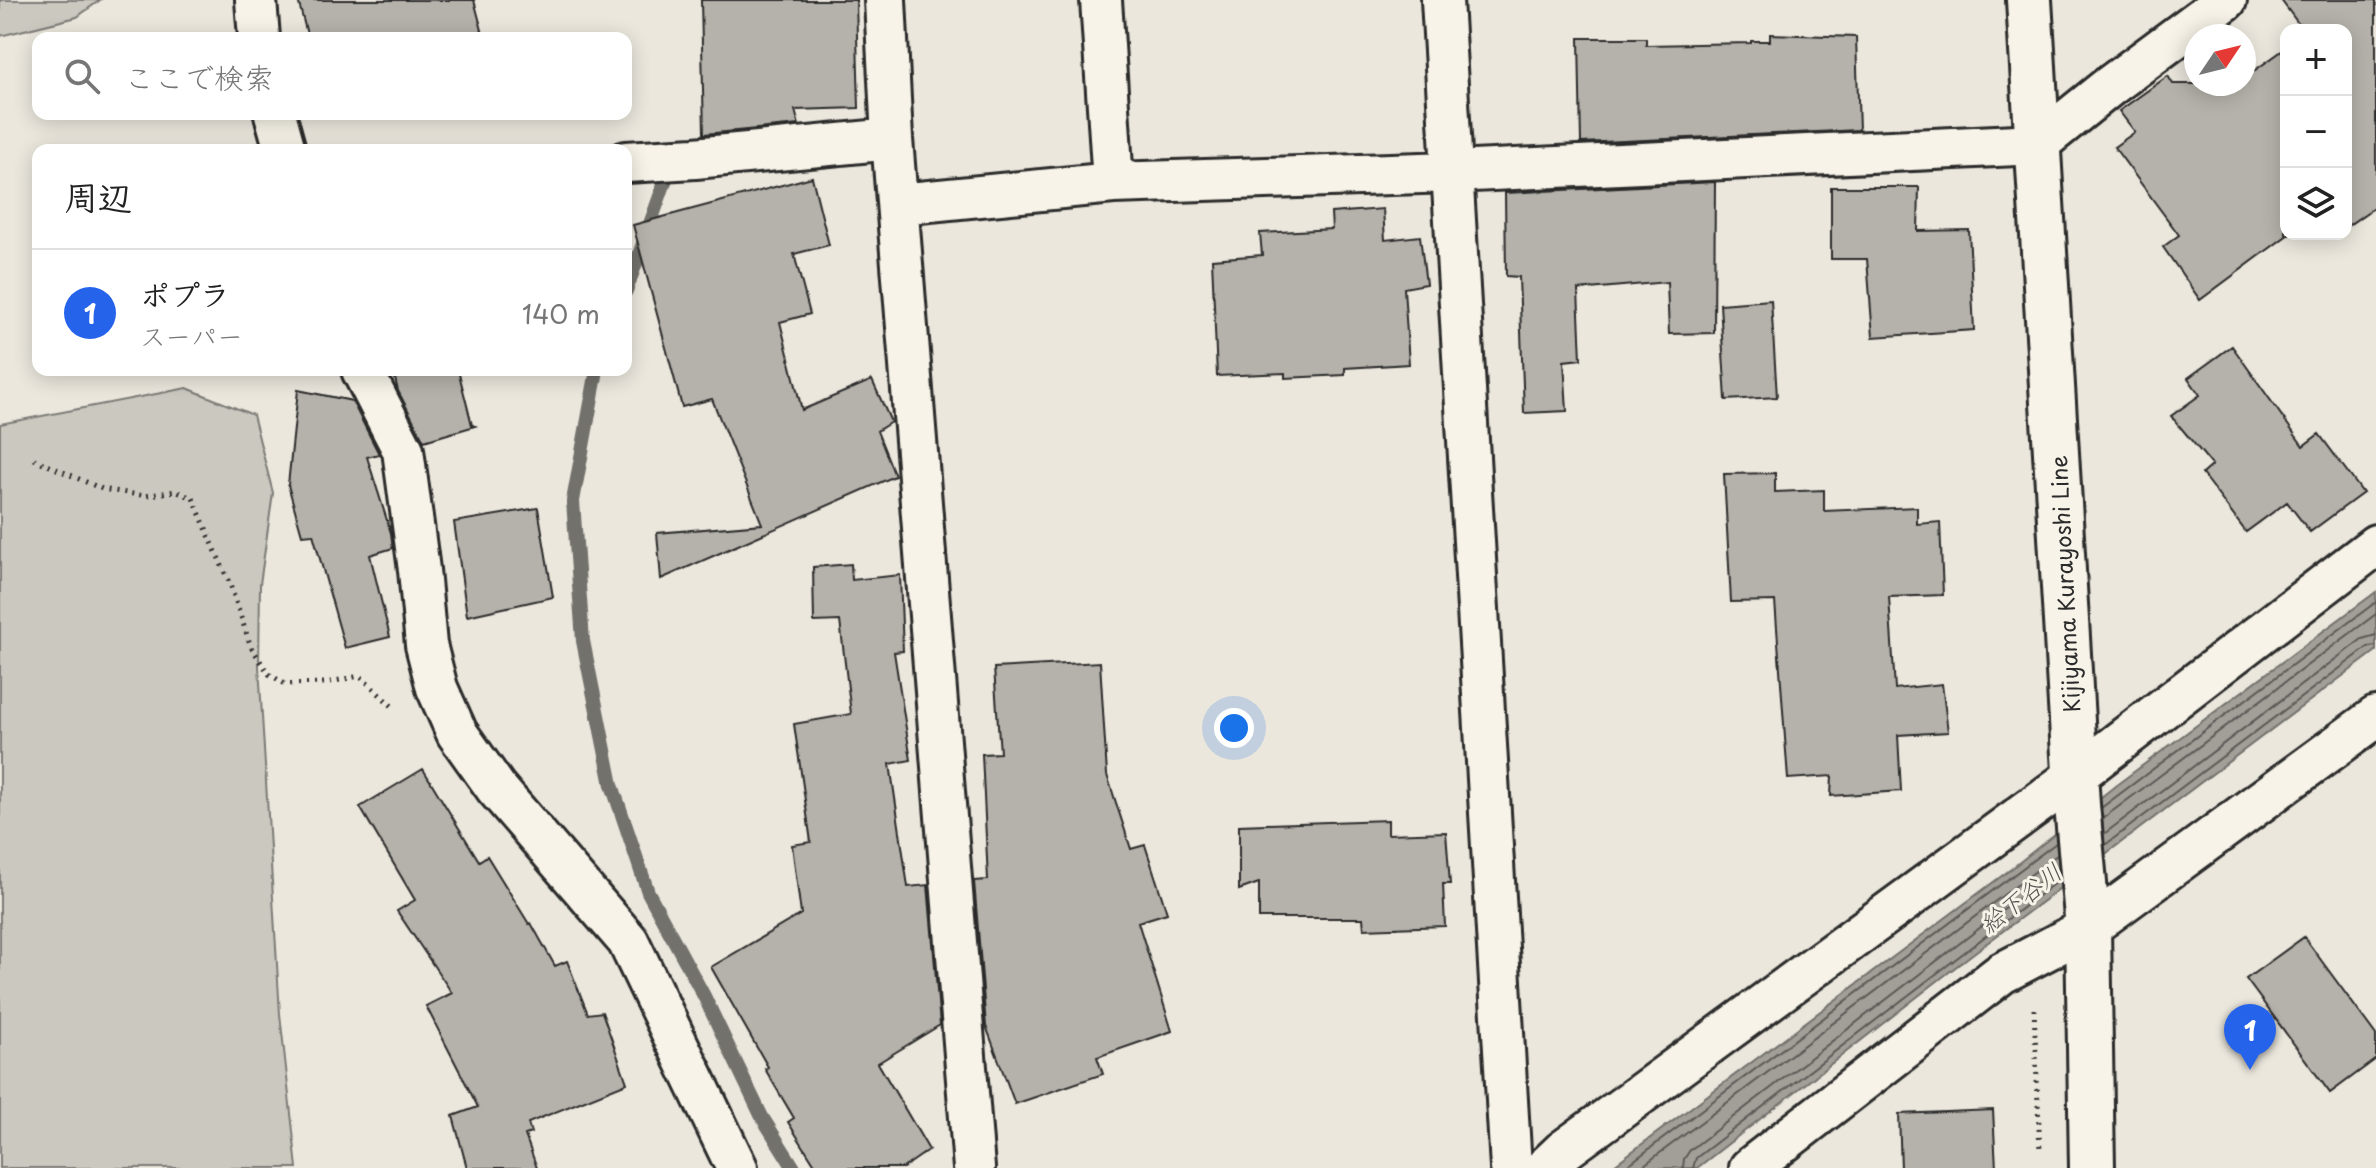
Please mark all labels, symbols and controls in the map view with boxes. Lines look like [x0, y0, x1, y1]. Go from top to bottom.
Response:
north arrow [2184, 24, 2256, 96]
map controls [2280, 24, 2352, 240]
button: + [2280, 24, 2352, 96]
search box [32, 32, 632, 120]
icon: search [60, 54, 104, 98]
text: ここで検索 [124, 54, 274, 99]
button: − [2280, 96, 2352, 168]
button: layers [2280, 168, 2352, 240]
text: 周辺 [64, 170, 132, 222]
text: ポプラ [140, 271, 230, 316]
text: 1 [84, 294, 96, 333]
text: 140 m [522, 294, 600, 333]
text: スーパー [140, 316, 243, 355]
street label: Kijiyama Kurayoshi Line [2041, 455, 2087, 713]
your location [1214, 708, 1254, 748]
water label: 絵下谷川 [1971, 853, 2069, 941]
pin: 1 [2224, 1004, 2276, 1070]

